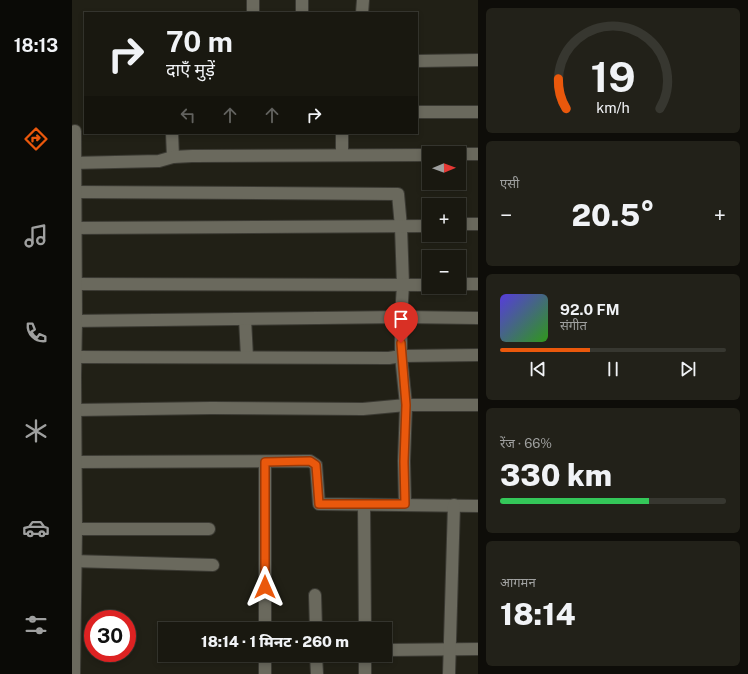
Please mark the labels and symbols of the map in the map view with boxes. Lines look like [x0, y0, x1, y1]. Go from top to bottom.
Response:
north arrow [422, 146, 466, 190]
pin [384, 302, 418, 343]
position arrow [244, 566, 286, 608]
speed limit sign: 30 [84, 610, 136, 662]

